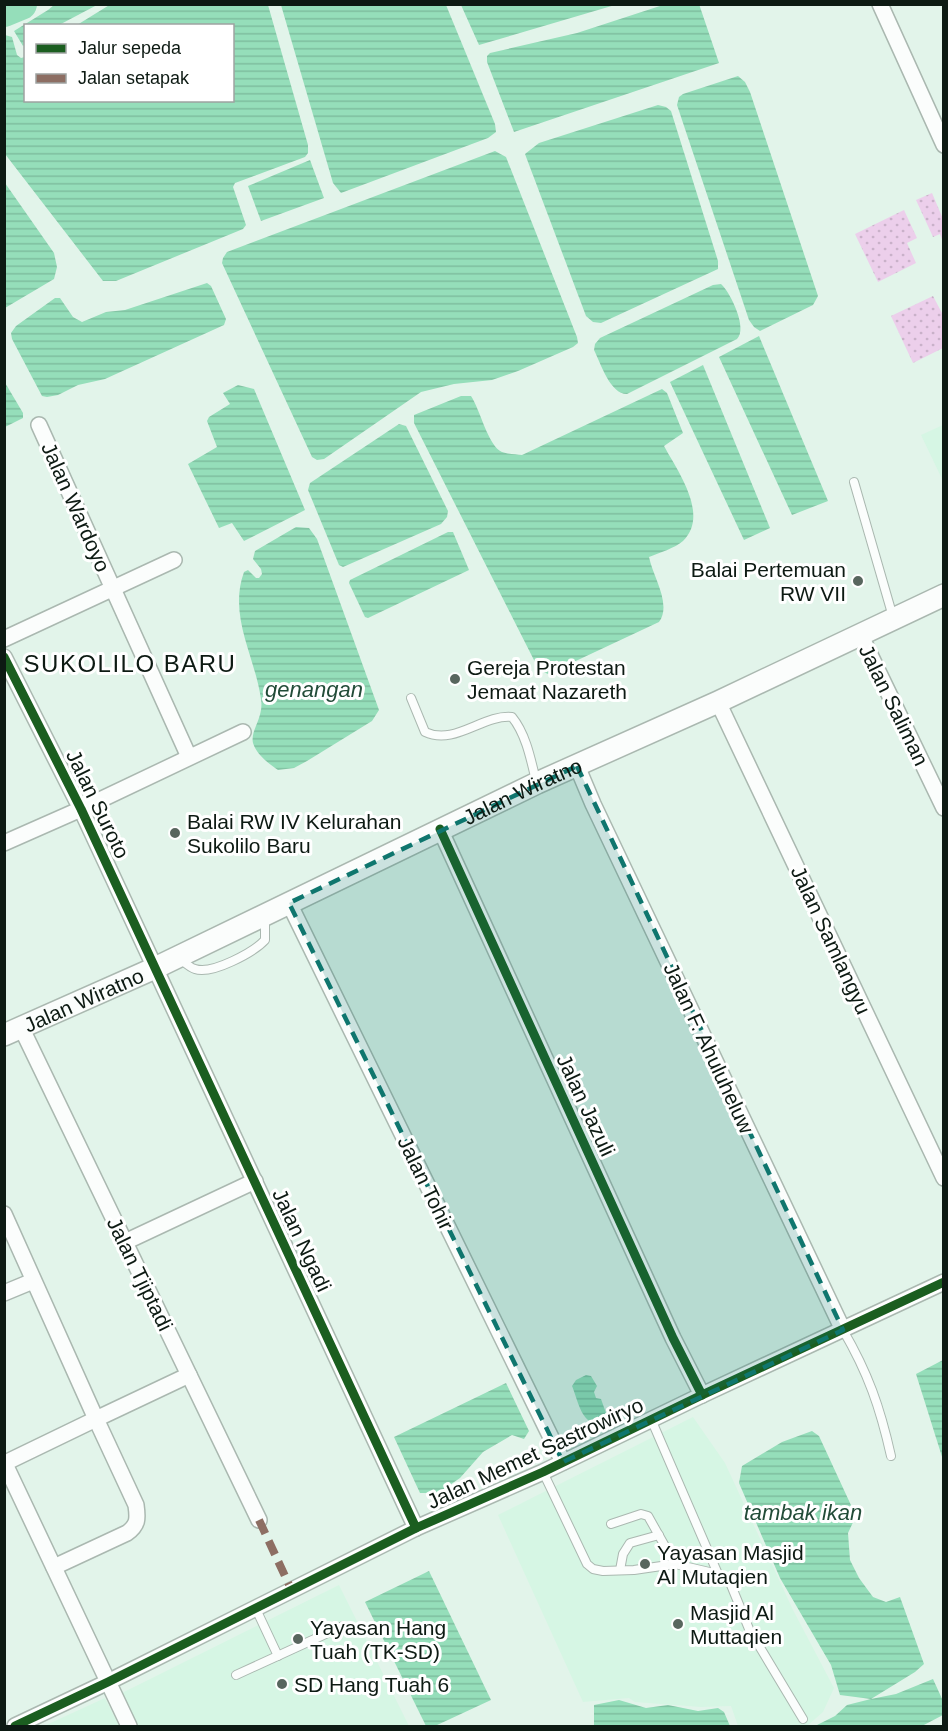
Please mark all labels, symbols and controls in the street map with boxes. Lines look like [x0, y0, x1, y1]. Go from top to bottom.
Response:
legend [24, 24, 234, 102]
text: Jalur sepeda [78, 38, 182, 58]
text: Jalan setapak [78, 68, 190, 88]
street label: Jalan Wardoyo [37, 439, 115, 575]
place label: Balai Pertemuan RW VII [691, 558, 846, 605]
marker: Balai Pertemuan RW VII [851, 574, 865, 588]
street label: Jalan Saliman [855, 641, 933, 769]
district label: SUKOLILO BARU [24, 650, 236, 677]
place label: Gereja Protestan Jemaat Nazareth [467, 656, 627, 703]
marker: Gereja Protestan Jemaat Nazareth [448, 672, 462, 686]
water label: genangan [265, 677, 363, 702]
street label: Jalan Suroto [62, 746, 134, 862]
street label: Jalan Wiratno [459, 753, 585, 829]
place label: Balai RW IV Kelurahan Sukolilo Baru [187, 810, 401, 857]
marker: Balai RW IV Kelurahan Sukolilo Baru [168, 826, 182, 840]
street label: Jalan Samlangyu [787, 862, 875, 1018]
street label: Jalan F. Ahuluheluw [659, 959, 759, 1138]
street label: Jalan Wiratno [20, 963, 147, 1036]
street label: Jalan Jazuli [552, 1050, 620, 1160]
street label: Jalan Tohir [393, 1132, 459, 1234]
street label: Jalan Ngadi [268, 1185, 336, 1295]
street label: Jalan Tjiptadi [103, 1214, 177, 1334]
street label: Jalan Memet Sastrowiryo [423, 1393, 647, 1513]
water label: tambak ikan [744, 1500, 862, 1525]
place label: Yayasan Masjid Al Mutaqien [657, 1541, 804, 1588]
marker: Yayasan Masjid Al Mutaqien [638, 1557, 652, 1571]
place label: Masjid Al Muttaqien [690, 1601, 782, 1648]
place label: Yayasan Hang Tuah (TK-SD) [310, 1616, 446, 1663]
marker: Masjid Al Muttaqien [671, 1617, 685, 1631]
marker: Yayasan Hang Tuah (TK-SD) [291, 1632, 305, 1646]
place label: SD Hang Tuah 6 [294, 1673, 449, 1696]
marker: SD Hang Tuah 6 [275, 1677, 289, 1691]

